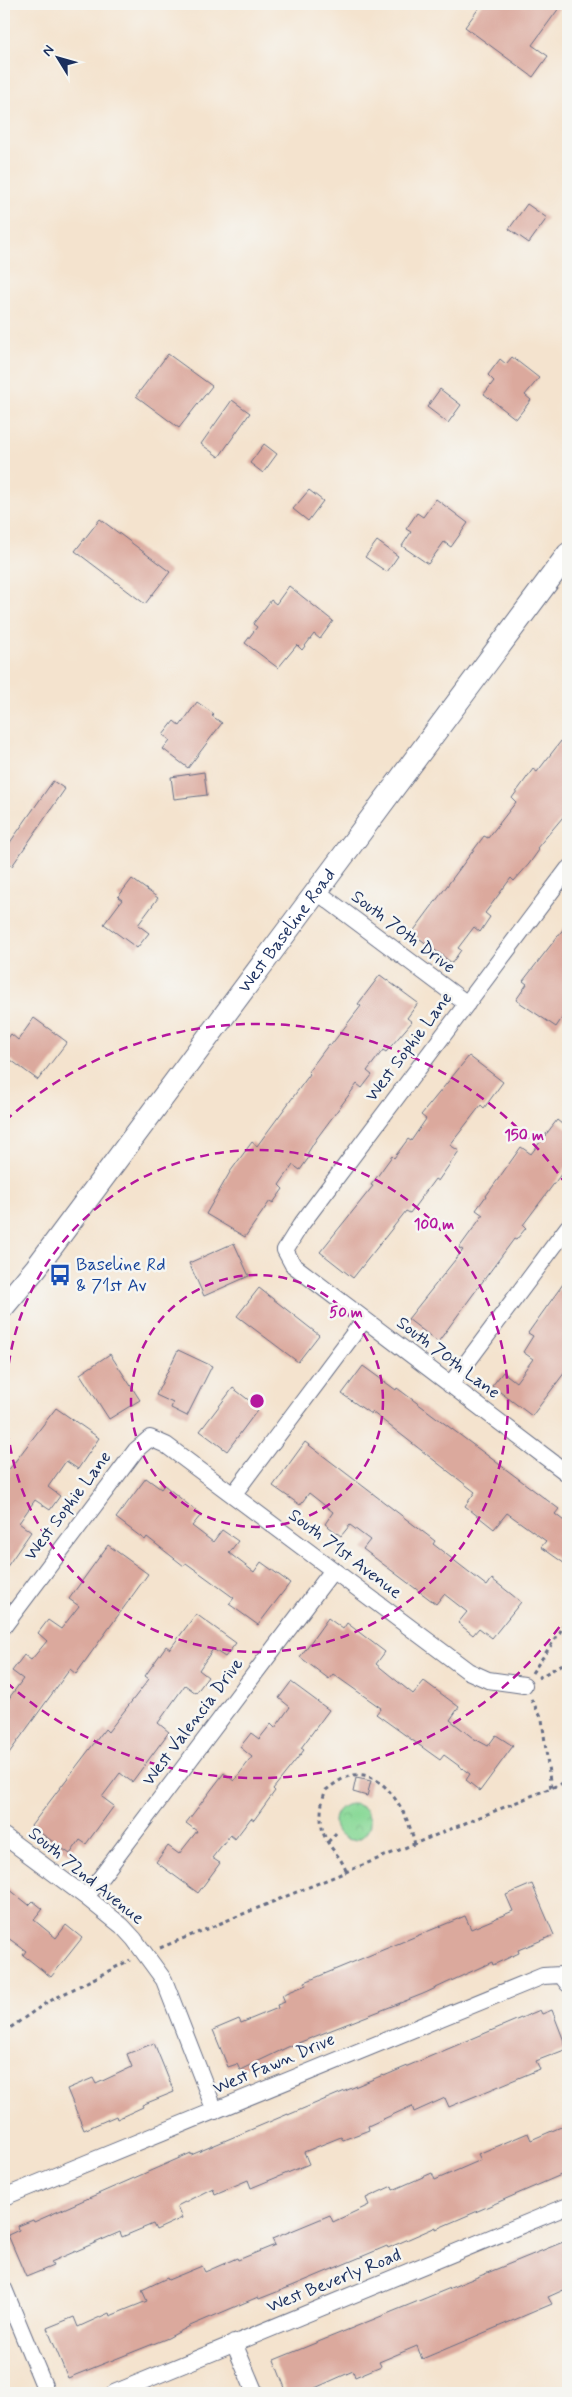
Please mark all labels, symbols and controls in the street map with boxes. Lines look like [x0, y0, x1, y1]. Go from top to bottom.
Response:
north arrow [32, 32, 82, 82]
text: N [38, 42, 58, 60]
street label: West Baseline Road [233, 864, 341, 998]
street label: South 70th Drive [346, 885, 460, 979]
street label: West Sophie Lane [360, 987, 458, 1107]
text: 150 m [504, 1126, 544, 1146]
text: 100 m [414, 1215, 454, 1235]
place label: Baseline Rd & 71st Av [76, 1253, 166, 1298]
bus stop icon: Baseline Rd & 71st Av [47, 1262, 73, 1288]
text: 50 m [329, 1303, 363, 1323]
street label: South 70th Lane [391, 1311, 505, 1405]
centre of rings [248, 1392, 266, 1410]
street label: West Sophie Lane [19, 1446, 117, 1566]
street label: South 71st Avenue [283, 1503, 407, 1605]
street label: West Valencia Drive [137, 1653, 249, 1791]
street label: South 72nd Avenue [23, 1822, 149, 1930]
street label: West Fawn Drive [209, 2028, 339, 2100]
street label: West Beverly Road [263, 2243, 405, 2319]

